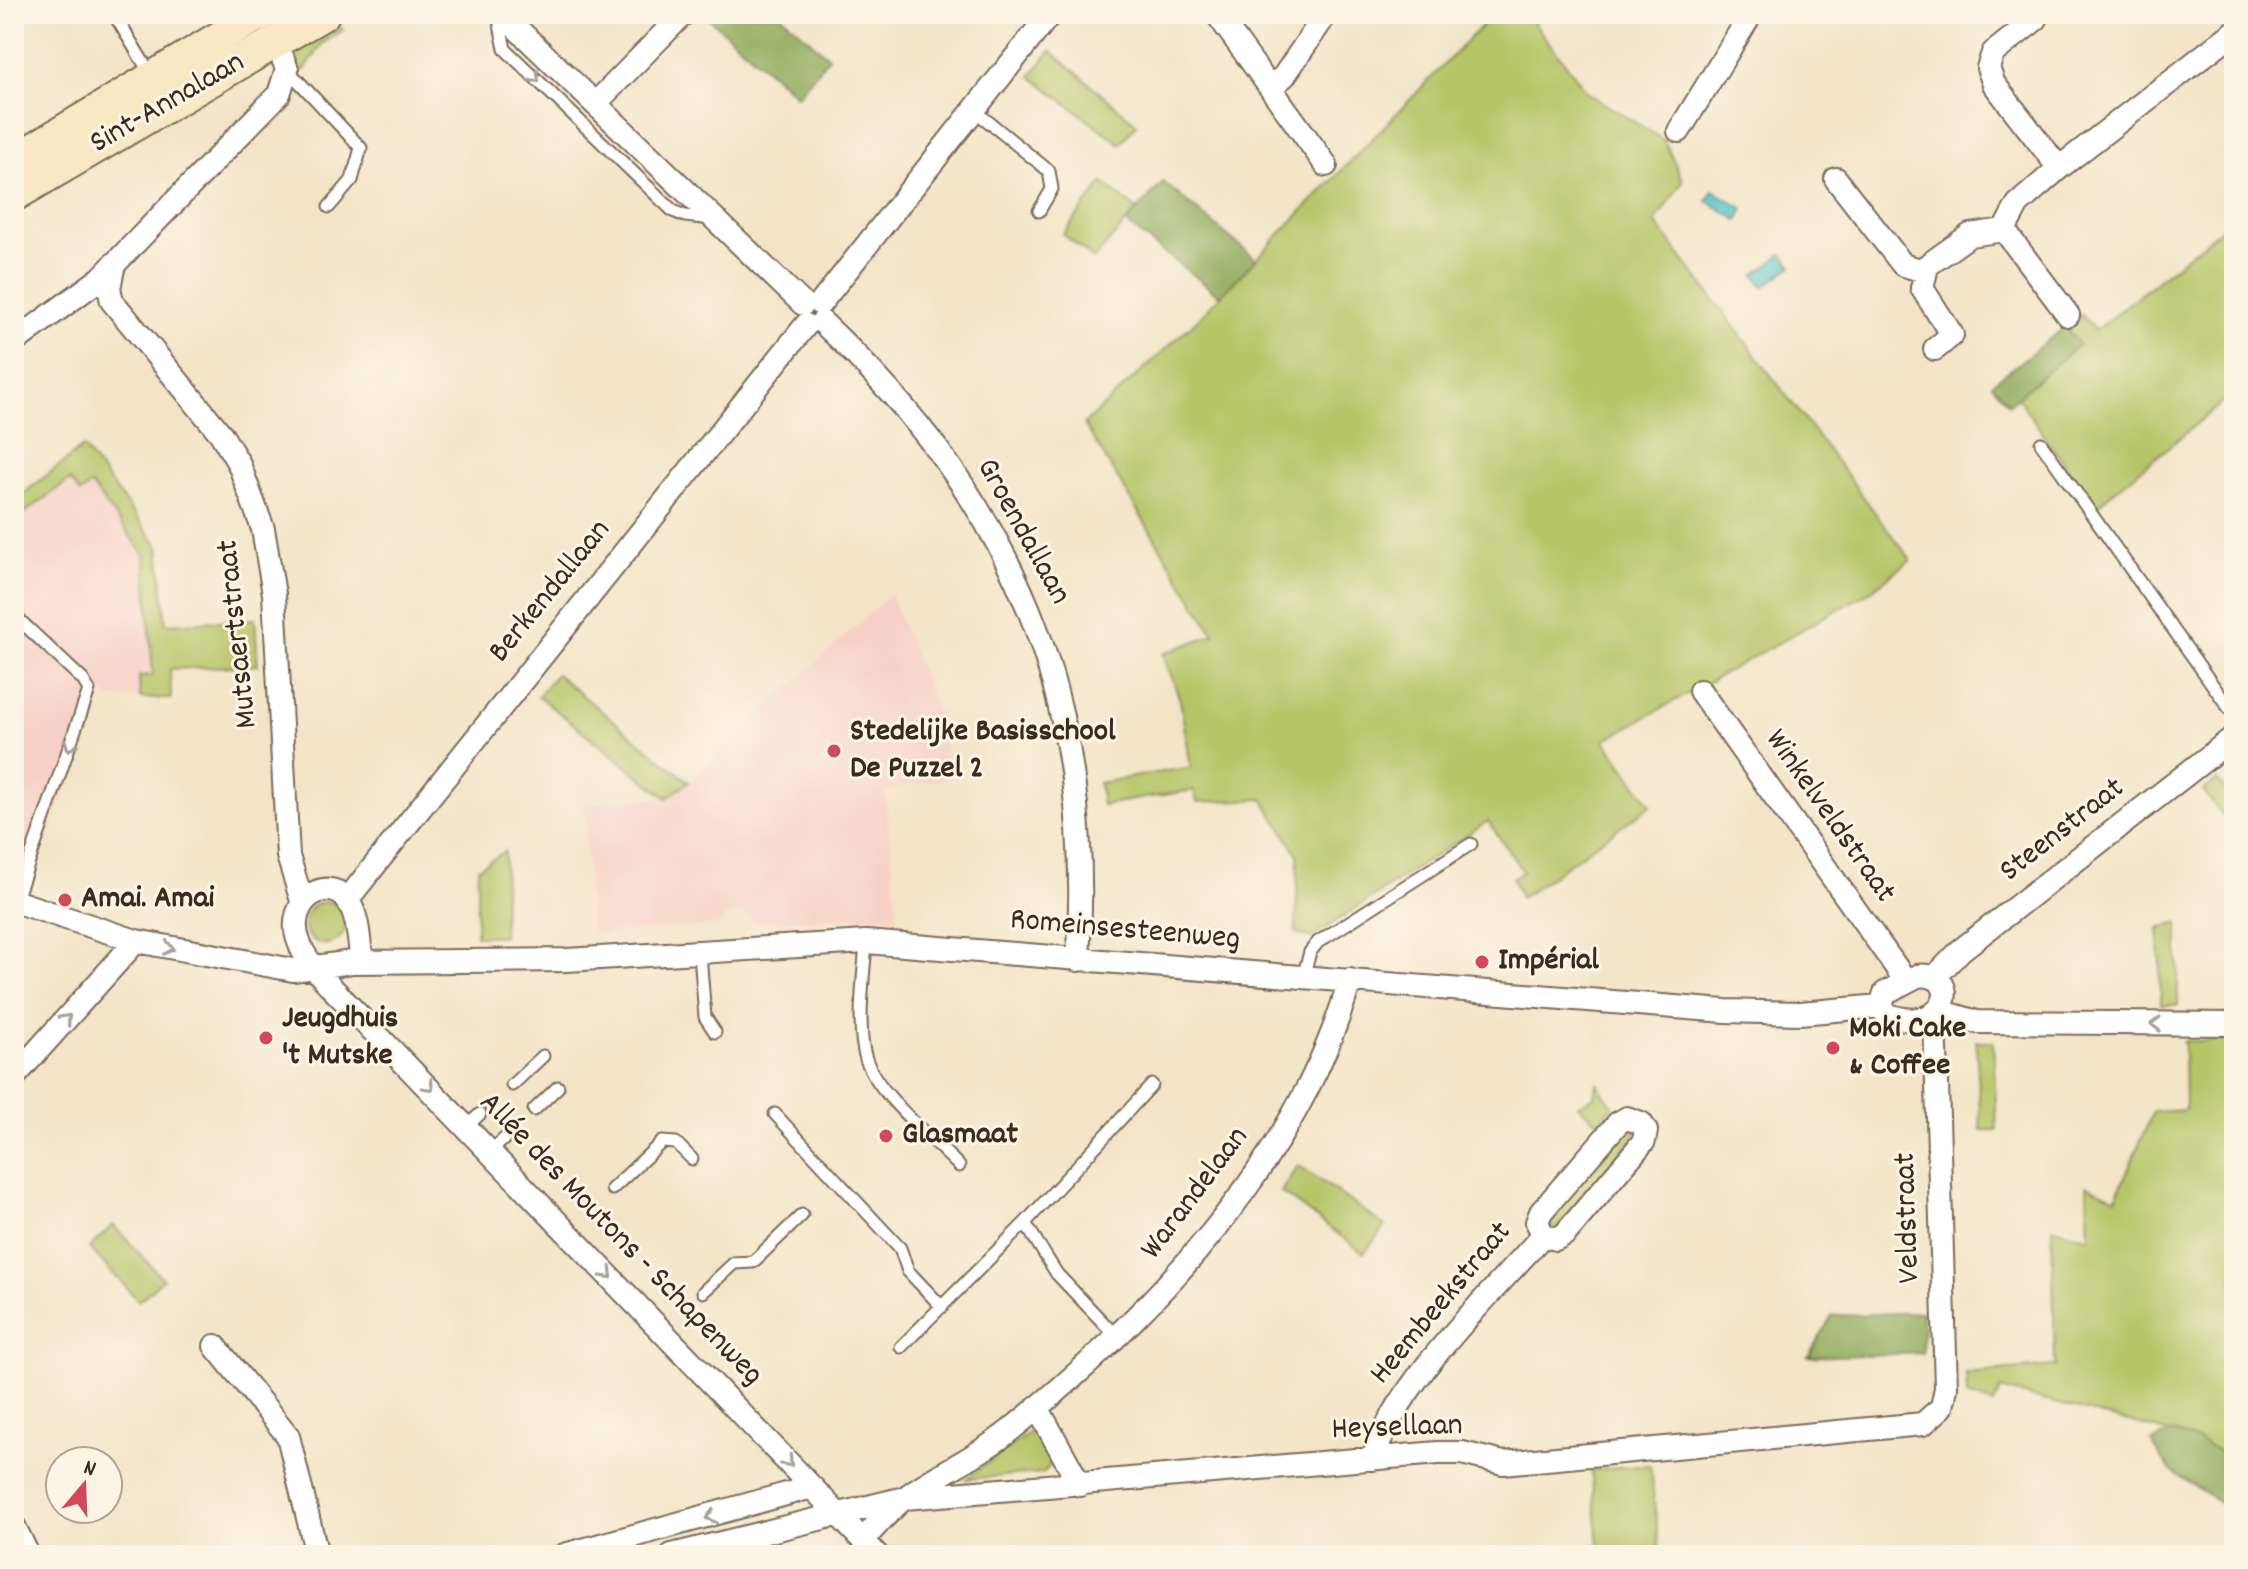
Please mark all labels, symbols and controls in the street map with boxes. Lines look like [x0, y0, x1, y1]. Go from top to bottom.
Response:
street label: Sint-Annalaan [82, 41, 254, 167]
one-way arrow [526, 69, 540, 83]
street label: Groendallaan [963, 450, 1081, 614]
street label: Berkendallaan [479, 510, 623, 674]
street label: Mutsaertstraat [206, 537, 272, 731]
place label: Stedelijke Basisschool De Puzzel 2 [850, 710, 1116, 793]
street label: Winkelveldstraat [1752, 721, 1906, 913]
one-way arrow [64, 738, 80, 752]
marker: Stedelijke Basisschool De Puzzel 2 [825, 742, 843, 760]
street label: Steenstraat [1991, 767, 2136, 895]
place label: Amai. Amai [81, 877, 214, 923]
marker: Amai. Amai [56, 891, 74, 909]
street label: Romeinsesteenweg [1008, 898, 1242, 964]
one-way arrow [162, 939, 176, 956]
place label: Impérial [1498, 939, 1599, 985]
marker: Impérial [1473, 953, 1491, 971]
place label: Jeugdhuis 't Mutske [282, 997, 398, 1080]
place label: Moki Cake & Coffee [1849, 1007, 1966, 1090]
one-way arrow [57, 1014, 71, 1029]
one-way arrow [2149, 1015, 2162, 1033]
marker: Jeugdhuis 't Mutske [257, 1029, 275, 1047]
marker: Moki Cake & Coffee [1824, 1039, 1842, 1057]
one-way arrow [419, 1077, 434, 1091]
street label: Allée des Moutons - Schapenweg [467, 1083, 773, 1397]
place label: Glasmaat [902, 1113, 1018, 1159]
street label: Warandelaan [1131, 1118, 1261, 1270]
marker: Glasmaat [877, 1127, 895, 1145]
street label: Veldstraat [1884, 1152, 1934, 1284]
street label: Heembeekstraat [1360, 1212, 1524, 1396]
one-way arrow [599, 1265, 614, 1279]
street label: Heysellaan [1331, 1404, 1463, 1454]
north arrow [44, 1445, 124, 1525]
text: N [79, 1453, 100, 1486]
one-way arrow [779, 1453, 793, 1467]
one-way arrow [704, 1507, 718, 1524]

